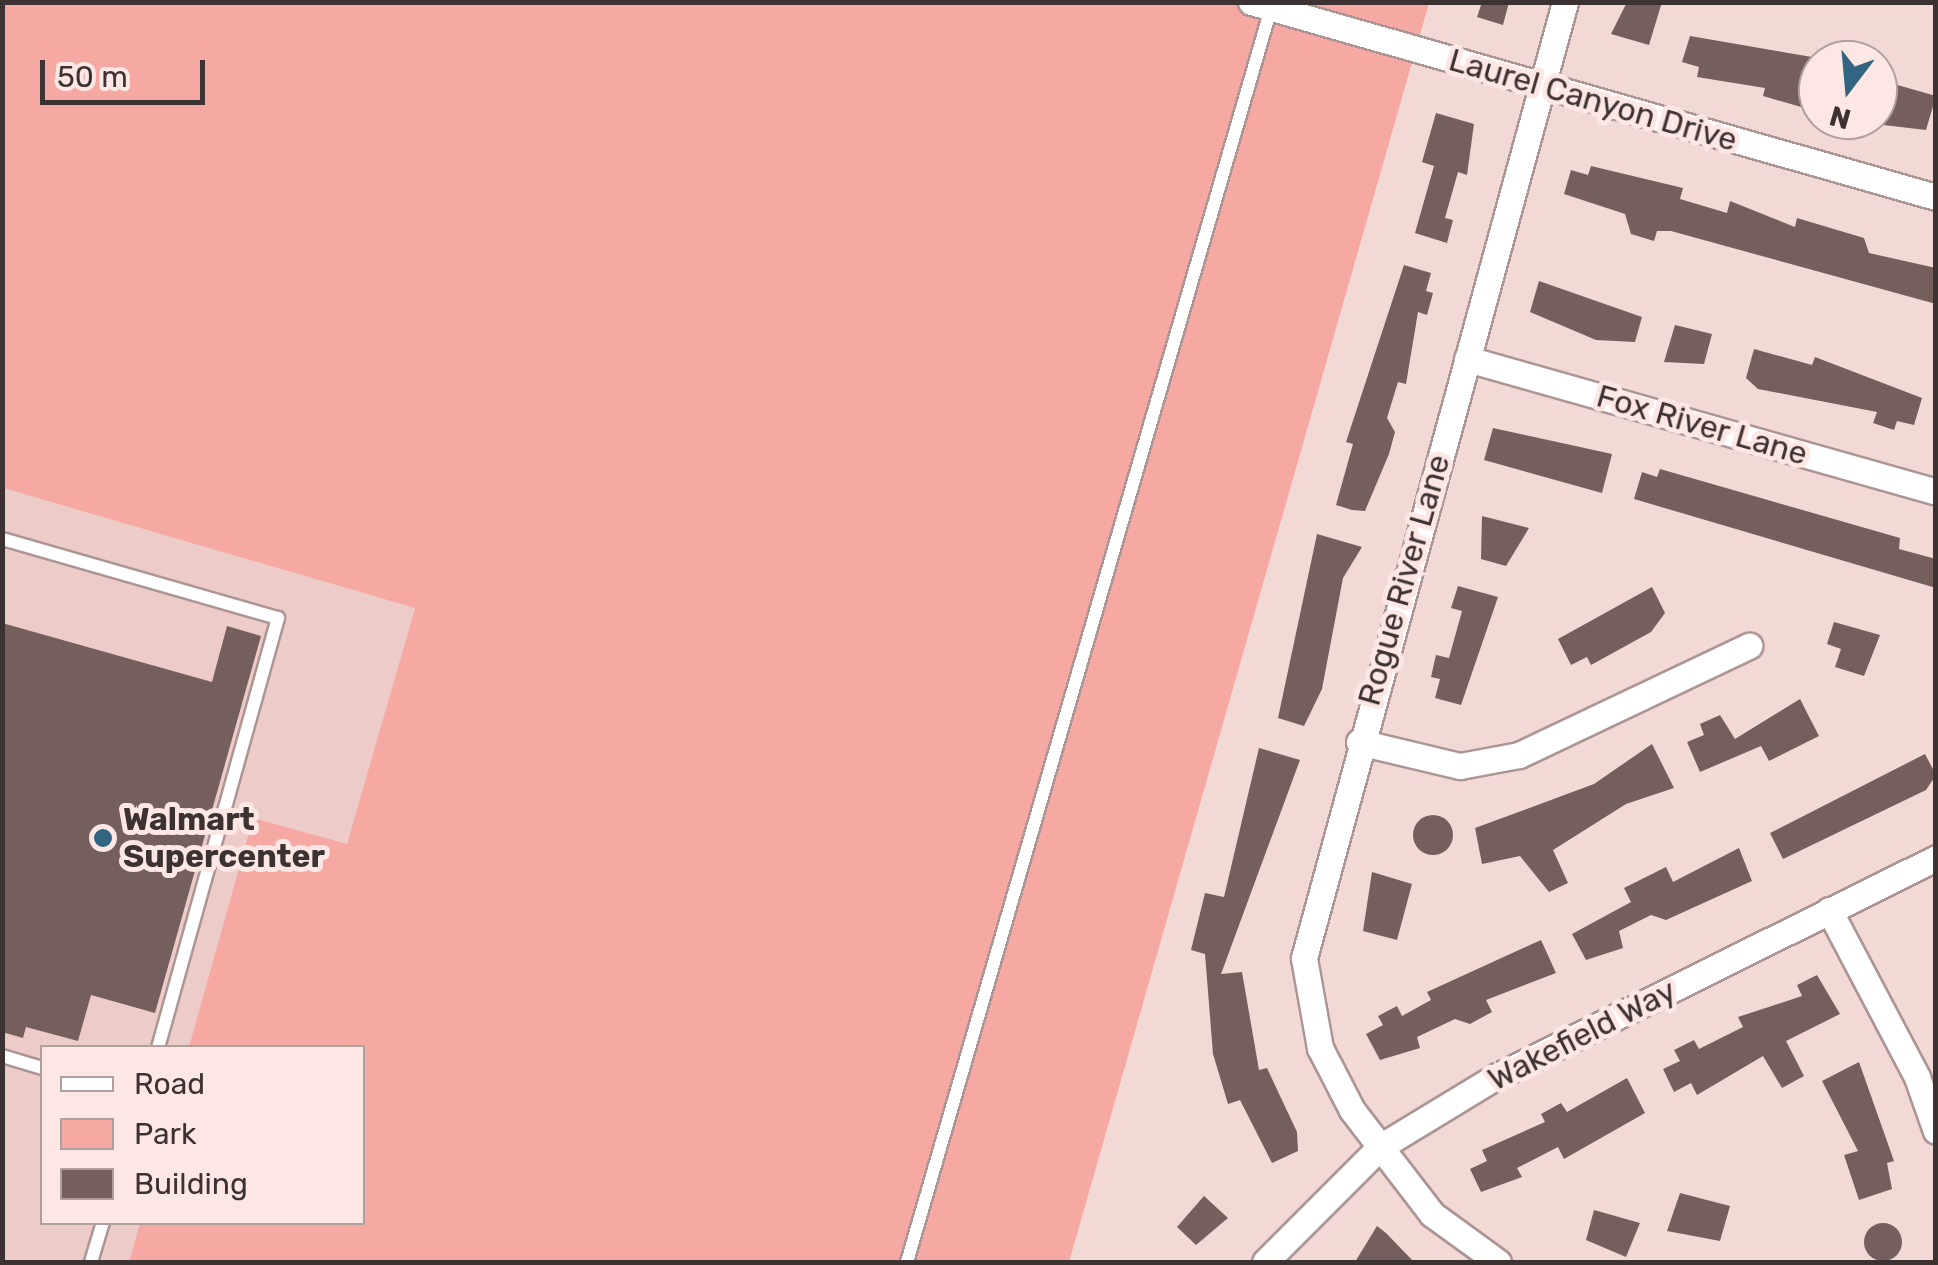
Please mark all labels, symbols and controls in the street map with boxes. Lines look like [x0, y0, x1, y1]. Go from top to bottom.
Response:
scale bar [45, 40, 210, 102]
street label: Laurel Canyon Drive [1445, 40, 1741, 160]
north arrow [1798, 40, 1898, 140]
text: 50 m [57, 59, 128, 95]
text: N [1826, 99, 1854, 136]
street label: Fox River Lane [1592, 376, 1812, 474]
street label: Rogue River Lane [1350, 450, 1458, 710]
place label: Walmart Supercenter [123, 801, 325, 876]
marker: Walmart Supercenter [92, 827, 114, 849]
street label: Wakefield Way [1481, 971, 1683, 1099]
legend [40, 1045, 365, 1225]
text: Road [134, 1066, 205, 1102]
text: Park [134, 1116, 196, 1152]
text: Building [134, 1166, 248, 1202]

